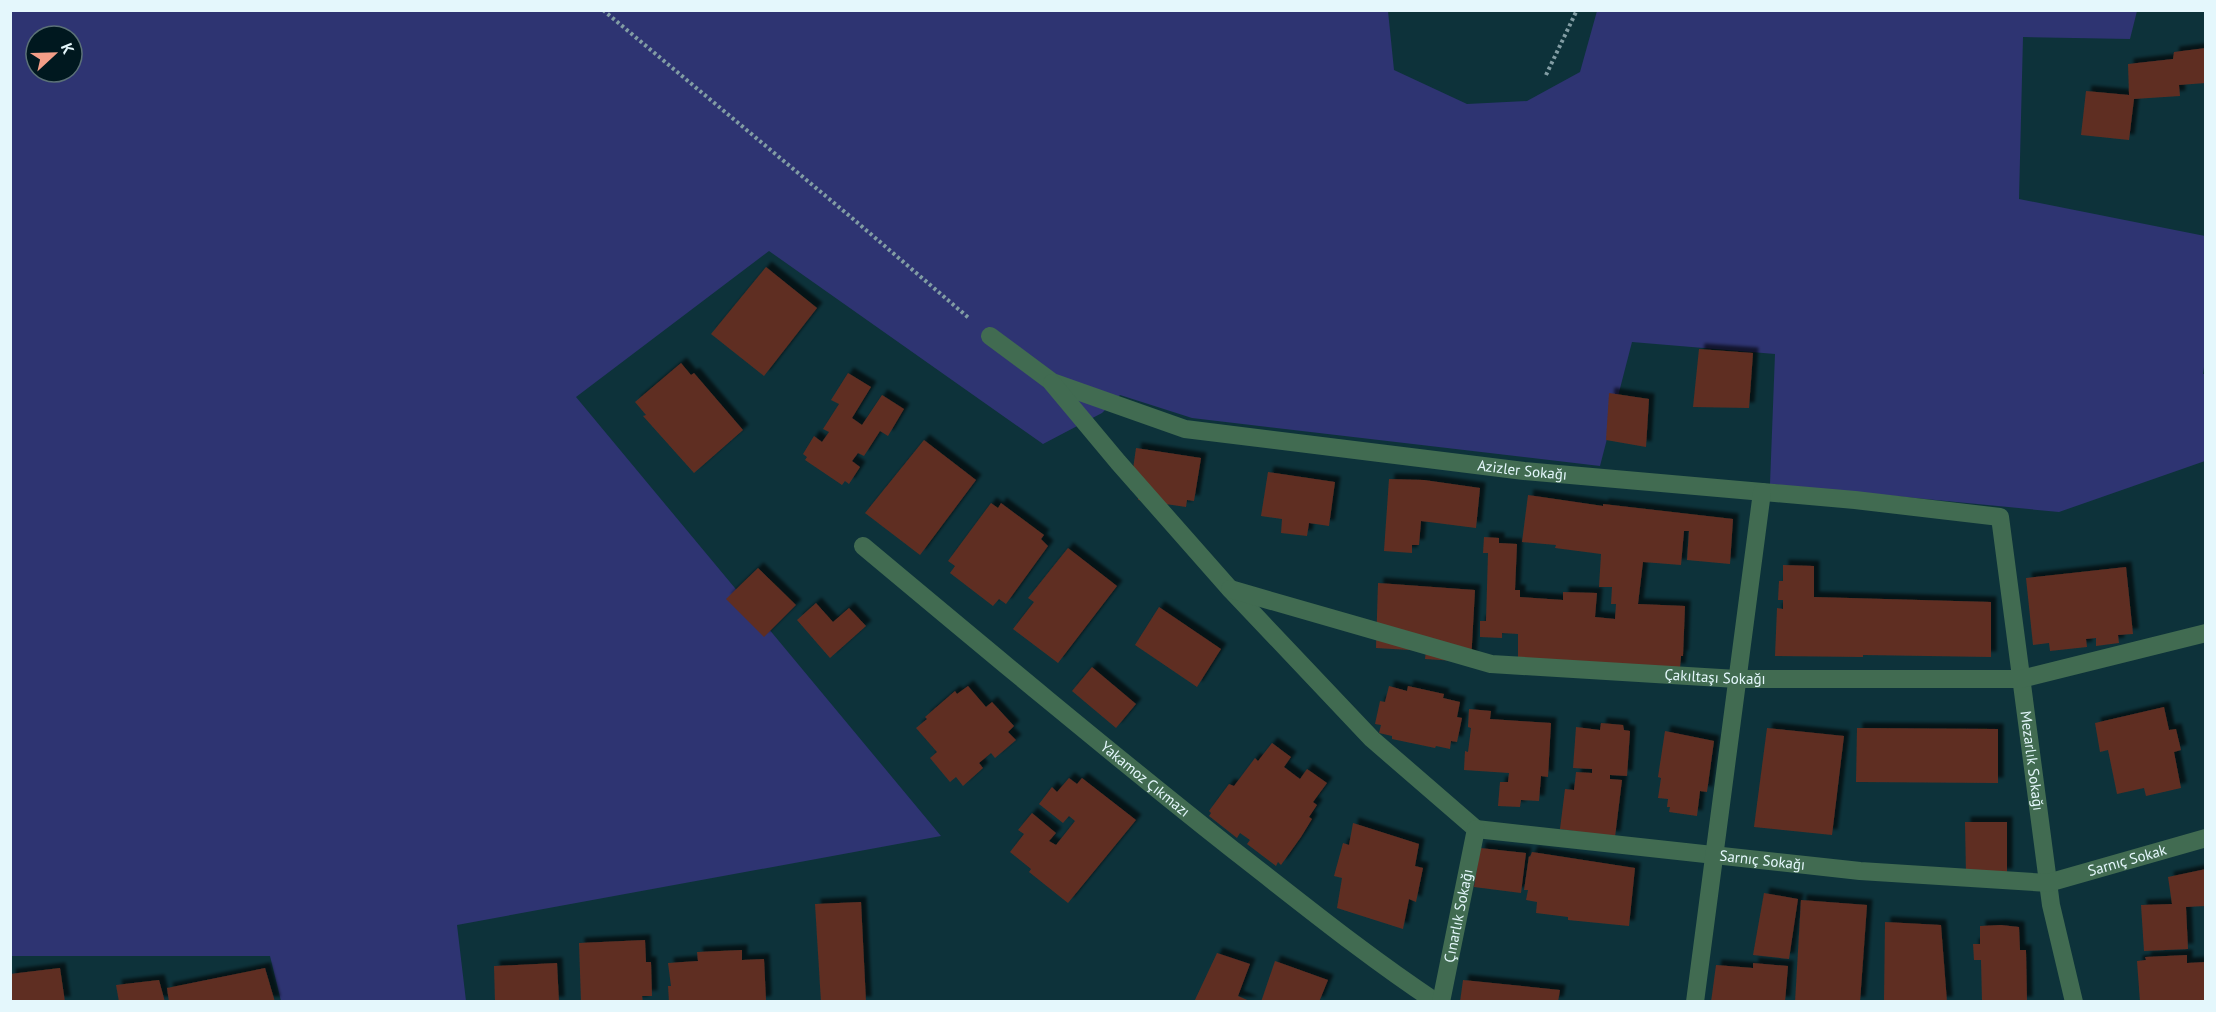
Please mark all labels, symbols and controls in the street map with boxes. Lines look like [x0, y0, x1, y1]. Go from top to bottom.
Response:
north arrow [24, 24, 84, 84]
text: K [57, 40, 79, 57]
street label: Azizler Sokağı [1476, 455, 1568, 484]
street label: Çakıltaşı Sokağı [1664, 665, 1766, 688]
street label: Mezarlık Sokağı [2017, 710, 2049, 812]
street label: Yakamoz Çıkmazı [1097, 737, 1194, 821]
street label: Sarnıç Sokak [2085, 840, 2169, 880]
street label: Sarnıç Sokağı [1719, 846, 1806, 874]
street label: Çınarlık Sokağı [1439, 867, 1477, 964]

